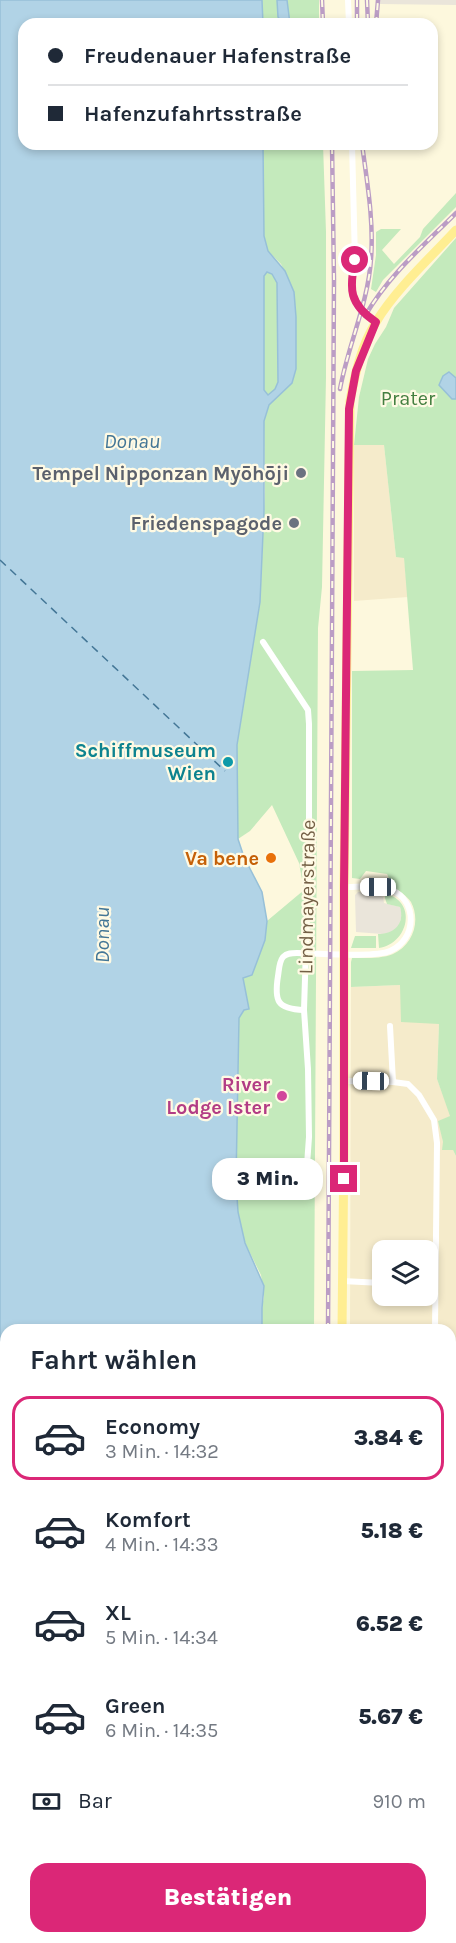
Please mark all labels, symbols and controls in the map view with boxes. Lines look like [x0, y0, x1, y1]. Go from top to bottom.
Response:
text: Freudenauer Hafenstraße [84, 43, 351, 69]
text: Hafenzufahrtsstraße [84, 101, 302, 127]
route start [341, 246, 368, 273]
park label: Prater [381, 387, 436, 410]
water label: Donau [104, 429, 160, 453]
place label: Tempel Nipponzan Myōhōji [32, 462, 289, 485]
marker: Tempel Nipponzan Myōhōji [294, 466, 308, 480]
place label: Friedenspagode [130, 512, 282, 535]
marker: Friedenspagode [287, 516, 301, 530]
place label: Schiffmuseum Wien [75, 739, 216, 785]
marker: Schiffmuseum Wien [221, 755, 235, 769]
street label: Lindmayerstraße [294, 820, 320, 974]
place label: Va bene [185, 847, 259, 870]
marker: Va bene [264, 851, 278, 865]
car [360, 878, 396, 896]
water label: Donau [90, 907, 114, 963]
car [353, 1072, 389, 1090]
place label: River Lodge Ister [166, 1073, 270, 1119]
marker: River Lodge Ister [275, 1089, 289, 1103]
callout: 3 Min. [212, 1158, 323, 1200]
route end [330, 1165, 357, 1192]
text: 3 Min. [237, 1167, 298, 1190]
map controls [372, 1240, 438, 1306]
button: layers [372, 1240, 438, 1306]
text: Fahrt wählen [30, 1344, 197, 1376]
icon: car [33, 1411, 87, 1465]
text: Economy [105, 1414, 200, 1440]
text: 3.84 € [354, 1425, 423, 1451]
text: 3 Min. · 14:32 [105, 1440, 219, 1463]
icon: car [33, 1504, 87, 1558]
text: Komfort [105, 1507, 191, 1533]
text: 5.18 € [360, 1518, 423, 1544]
text: 4 Min. · 14:33 [105, 1533, 219, 1556]
icon: car [33, 1597, 87, 1651]
text: XL [105, 1600, 131, 1626]
text: 6.52 € [356, 1611, 423, 1637]
text: 5 Min. · 14:34 [105, 1626, 218, 1649]
icon: car [33, 1690, 87, 1744]
text: Green [105, 1693, 166, 1719]
text: 5.67 € [358, 1704, 423, 1730]
text: 6 Min. · 14:35 [105, 1719, 218, 1742]
icon: cash [30, 1785, 63, 1818]
text: Bar [78, 1788, 112, 1814]
text: 910 m [372, 1790, 426, 1813]
button: Bestätigen [30, 1863, 426, 1932]

